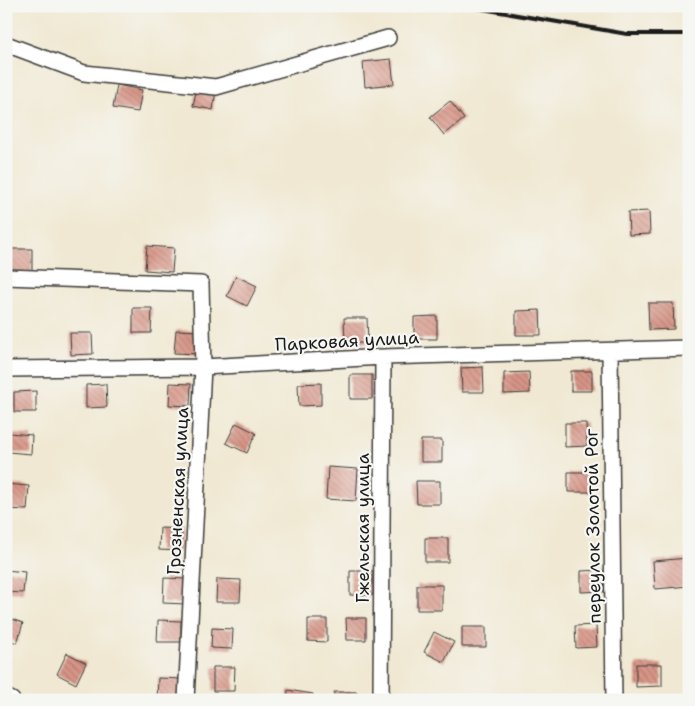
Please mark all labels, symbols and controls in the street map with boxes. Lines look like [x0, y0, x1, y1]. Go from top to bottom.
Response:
street label: Парковая улица [274, 325, 420, 357]
street label: Грозненская улица [162, 406, 194, 576]
street label: переулок Золотой Рог [579, 428, 607, 624]
street label: Гжельская улица [351, 453, 375, 603]

